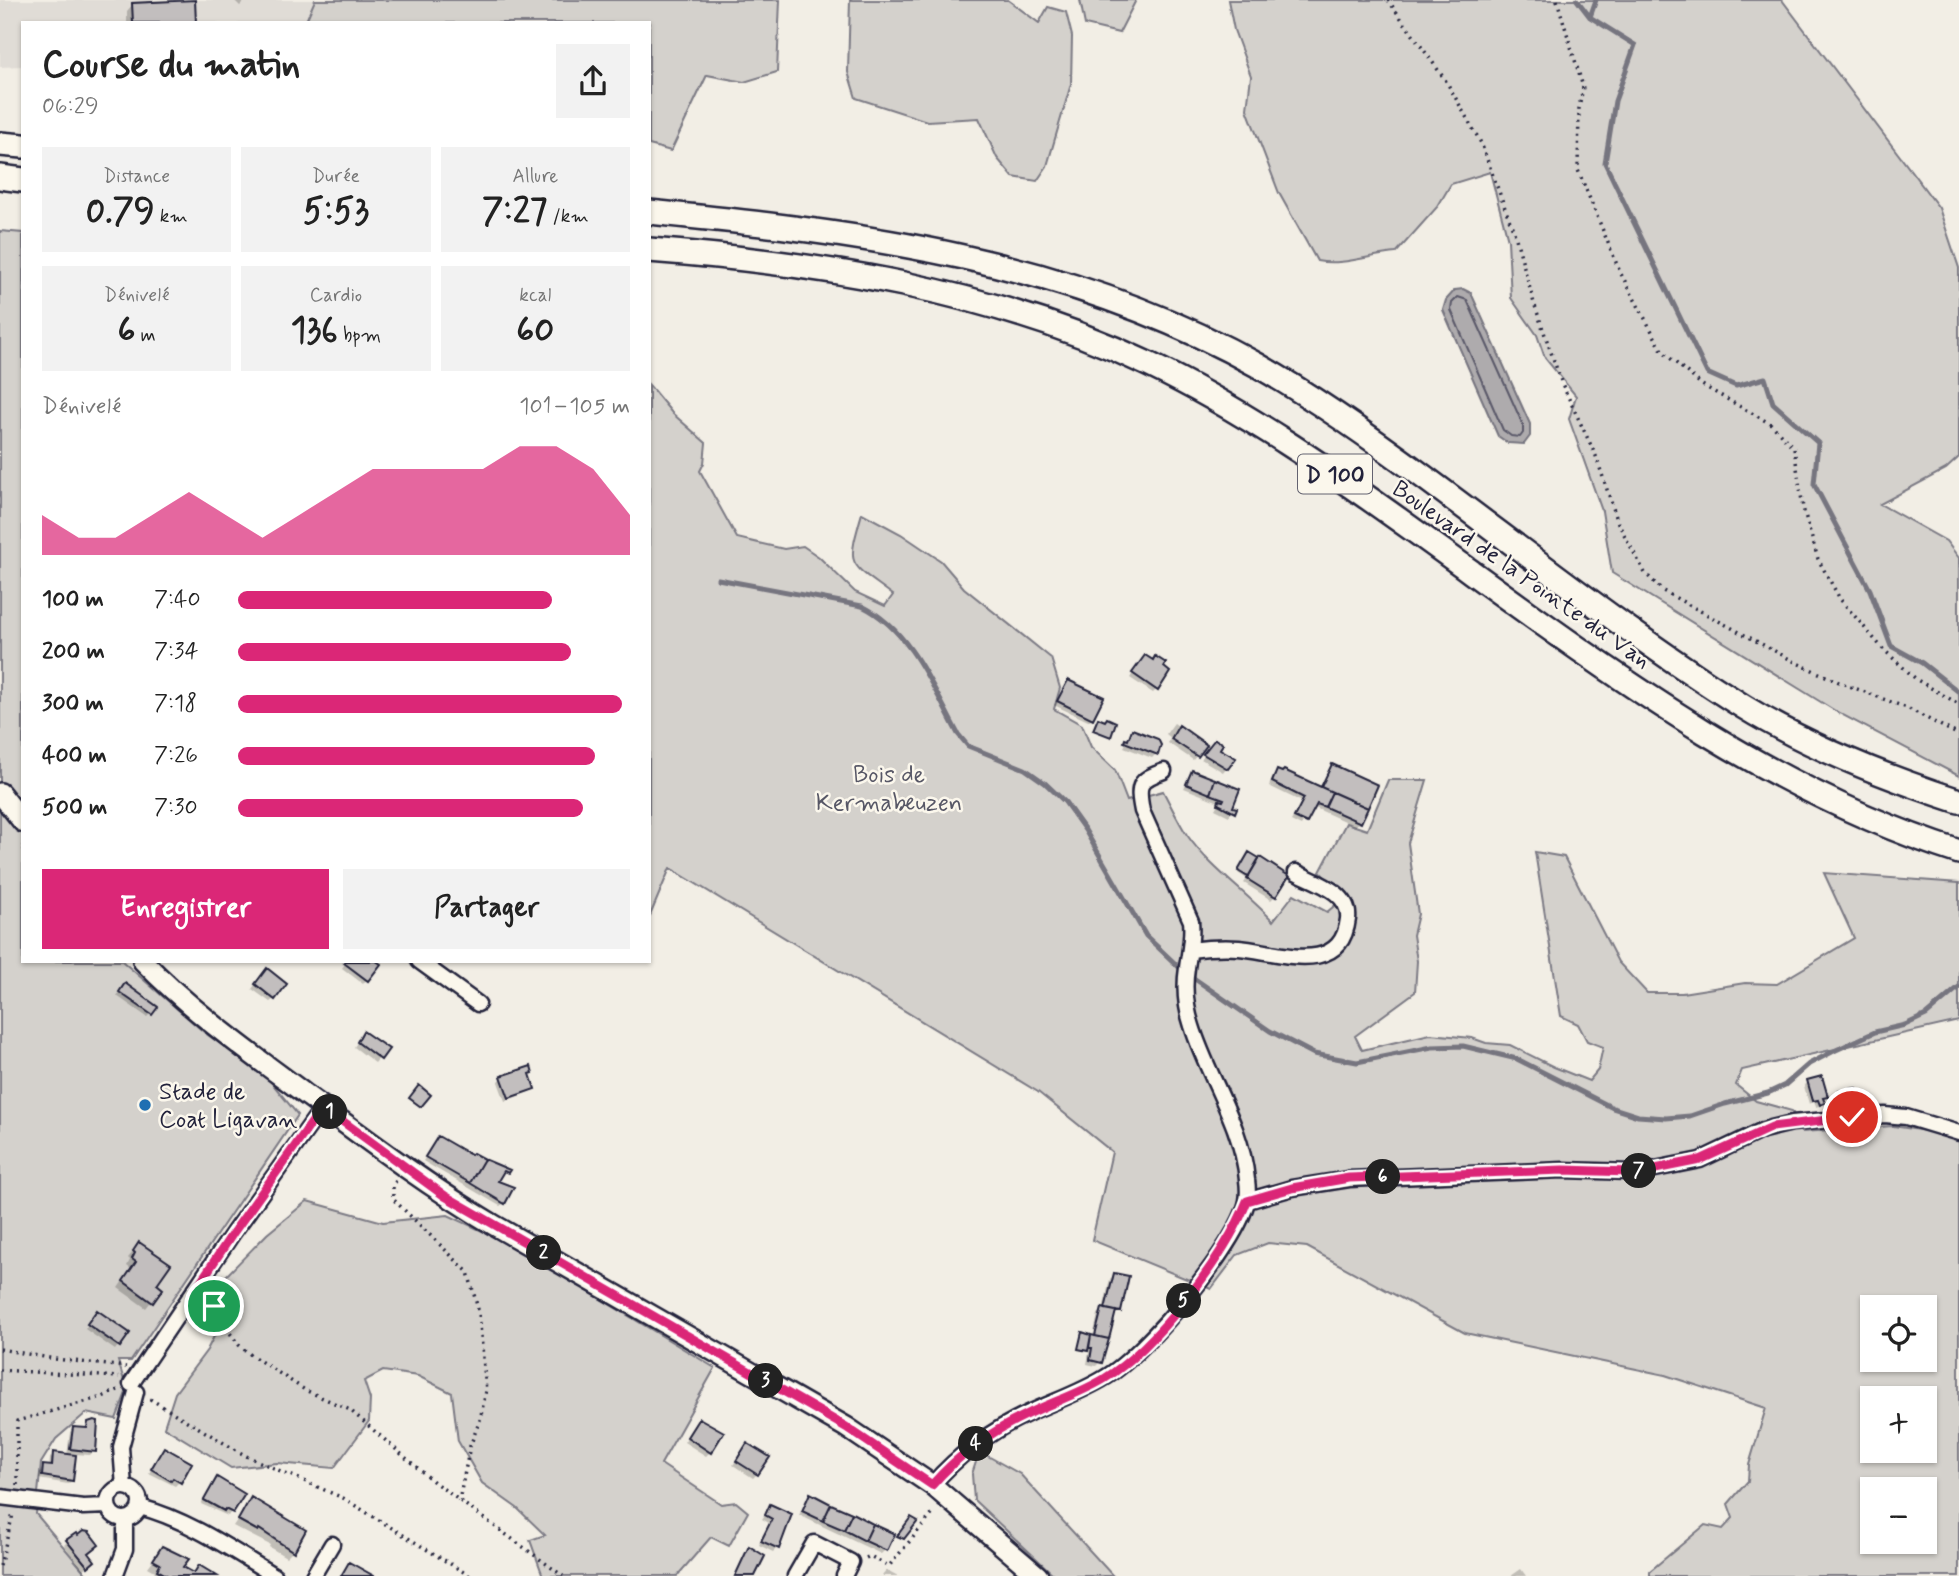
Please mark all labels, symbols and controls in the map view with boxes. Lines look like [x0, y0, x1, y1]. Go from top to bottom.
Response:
text: Course du matin [42, 41, 300, 90]
button: share [556, 44, 630, 118]
text: 06:29 [42, 92, 99, 122]
text: Distance [103, 164, 170, 189]
text: Durée [312, 164, 360, 189]
text: Allure [513, 164, 558, 189]
text: 0.79 [86, 189, 155, 235]
text: 5:53 [303, 189, 369, 235]
text: 7:27 [482, 189, 547, 235]
text: km [155, 204, 188, 229]
text: /km [547, 204, 589, 229]
text: Dénivelé [104, 283, 169, 308]
text: Cardio [310, 283, 362, 308]
text: kcal [519, 283, 551, 308]
text: 6 [118, 308, 135, 354]
text: 136 [291, 308, 338, 354]
text: 60 [516, 308, 554, 354]
text: m [135, 323, 156, 348]
text: bpm [338, 323, 381, 348]
text: Dénivelé [42, 392, 121, 422]
text: 101–105 m [519, 392, 630, 422]
road number: D 100 [1298, 454, 1372, 494]
street label: Boulevard de la Pointe du Van [1386, 474, 1657, 677]
text: 100 m [42, 585, 104, 615]
text: 7:40 [154, 585, 201, 615]
text: 200 m [42, 637, 105, 667]
text: 7:34 [154, 637, 198, 667]
text: 300 m [42, 689, 104, 719]
text: 7:18 [154, 689, 197, 719]
text: 400 m [42, 741, 107, 771]
text: 7:26 [154, 741, 198, 771]
park label: Bois de Kermabeuzen [816, 760, 962, 819]
text: 500 m [42, 793, 107, 823]
text: 7:30 [154, 793, 198, 823]
button: Enregistrer [42, 869, 329, 949]
button: Partager [343, 869, 630, 949]
place label: Stade de Coat Ligavan [159, 1077, 297, 1136]
pin [1822, 1087, 1882, 1147]
pin: 1 [312, 1094, 348, 1130]
marker: Stade de Coat Ligavan [137, 1097, 153, 1113]
icon: check [1833, 1098, 1871, 1136]
text: 1 [325, 1099, 334, 1124]
pin: 7 [1622, 1154, 1656, 1188]
text: 7 [1633, 1158, 1644, 1183]
pin: 6 [1366, 1160, 1400, 1194]
text: 6 [1378, 1164, 1387, 1189]
pin: 2 [526, 1236, 562, 1270]
text: 2 [539, 1240, 548, 1265]
pin [184, 1276, 244, 1336]
pin: 5 [1166, 1284, 1202, 1318]
icon: arrive [195, 1287, 233, 1325]
text: 5 [1178, 1288, 1189, 1313]
map controls [1860, 1295, 1937, 1554]
button: locate [1860, 1295, 1937, 1372]
pin: 3 [748, 1364, 784, 1398]
text: 3 [761, 1368, 770, 1393]
button: + [1860, 1386, 1937, 1463]
pin: 4 [958, 1426, 993, 1462]
text: 4 [970, 1431, 981, 1456]
button: − [1860, 1477, 1937, 1554]

